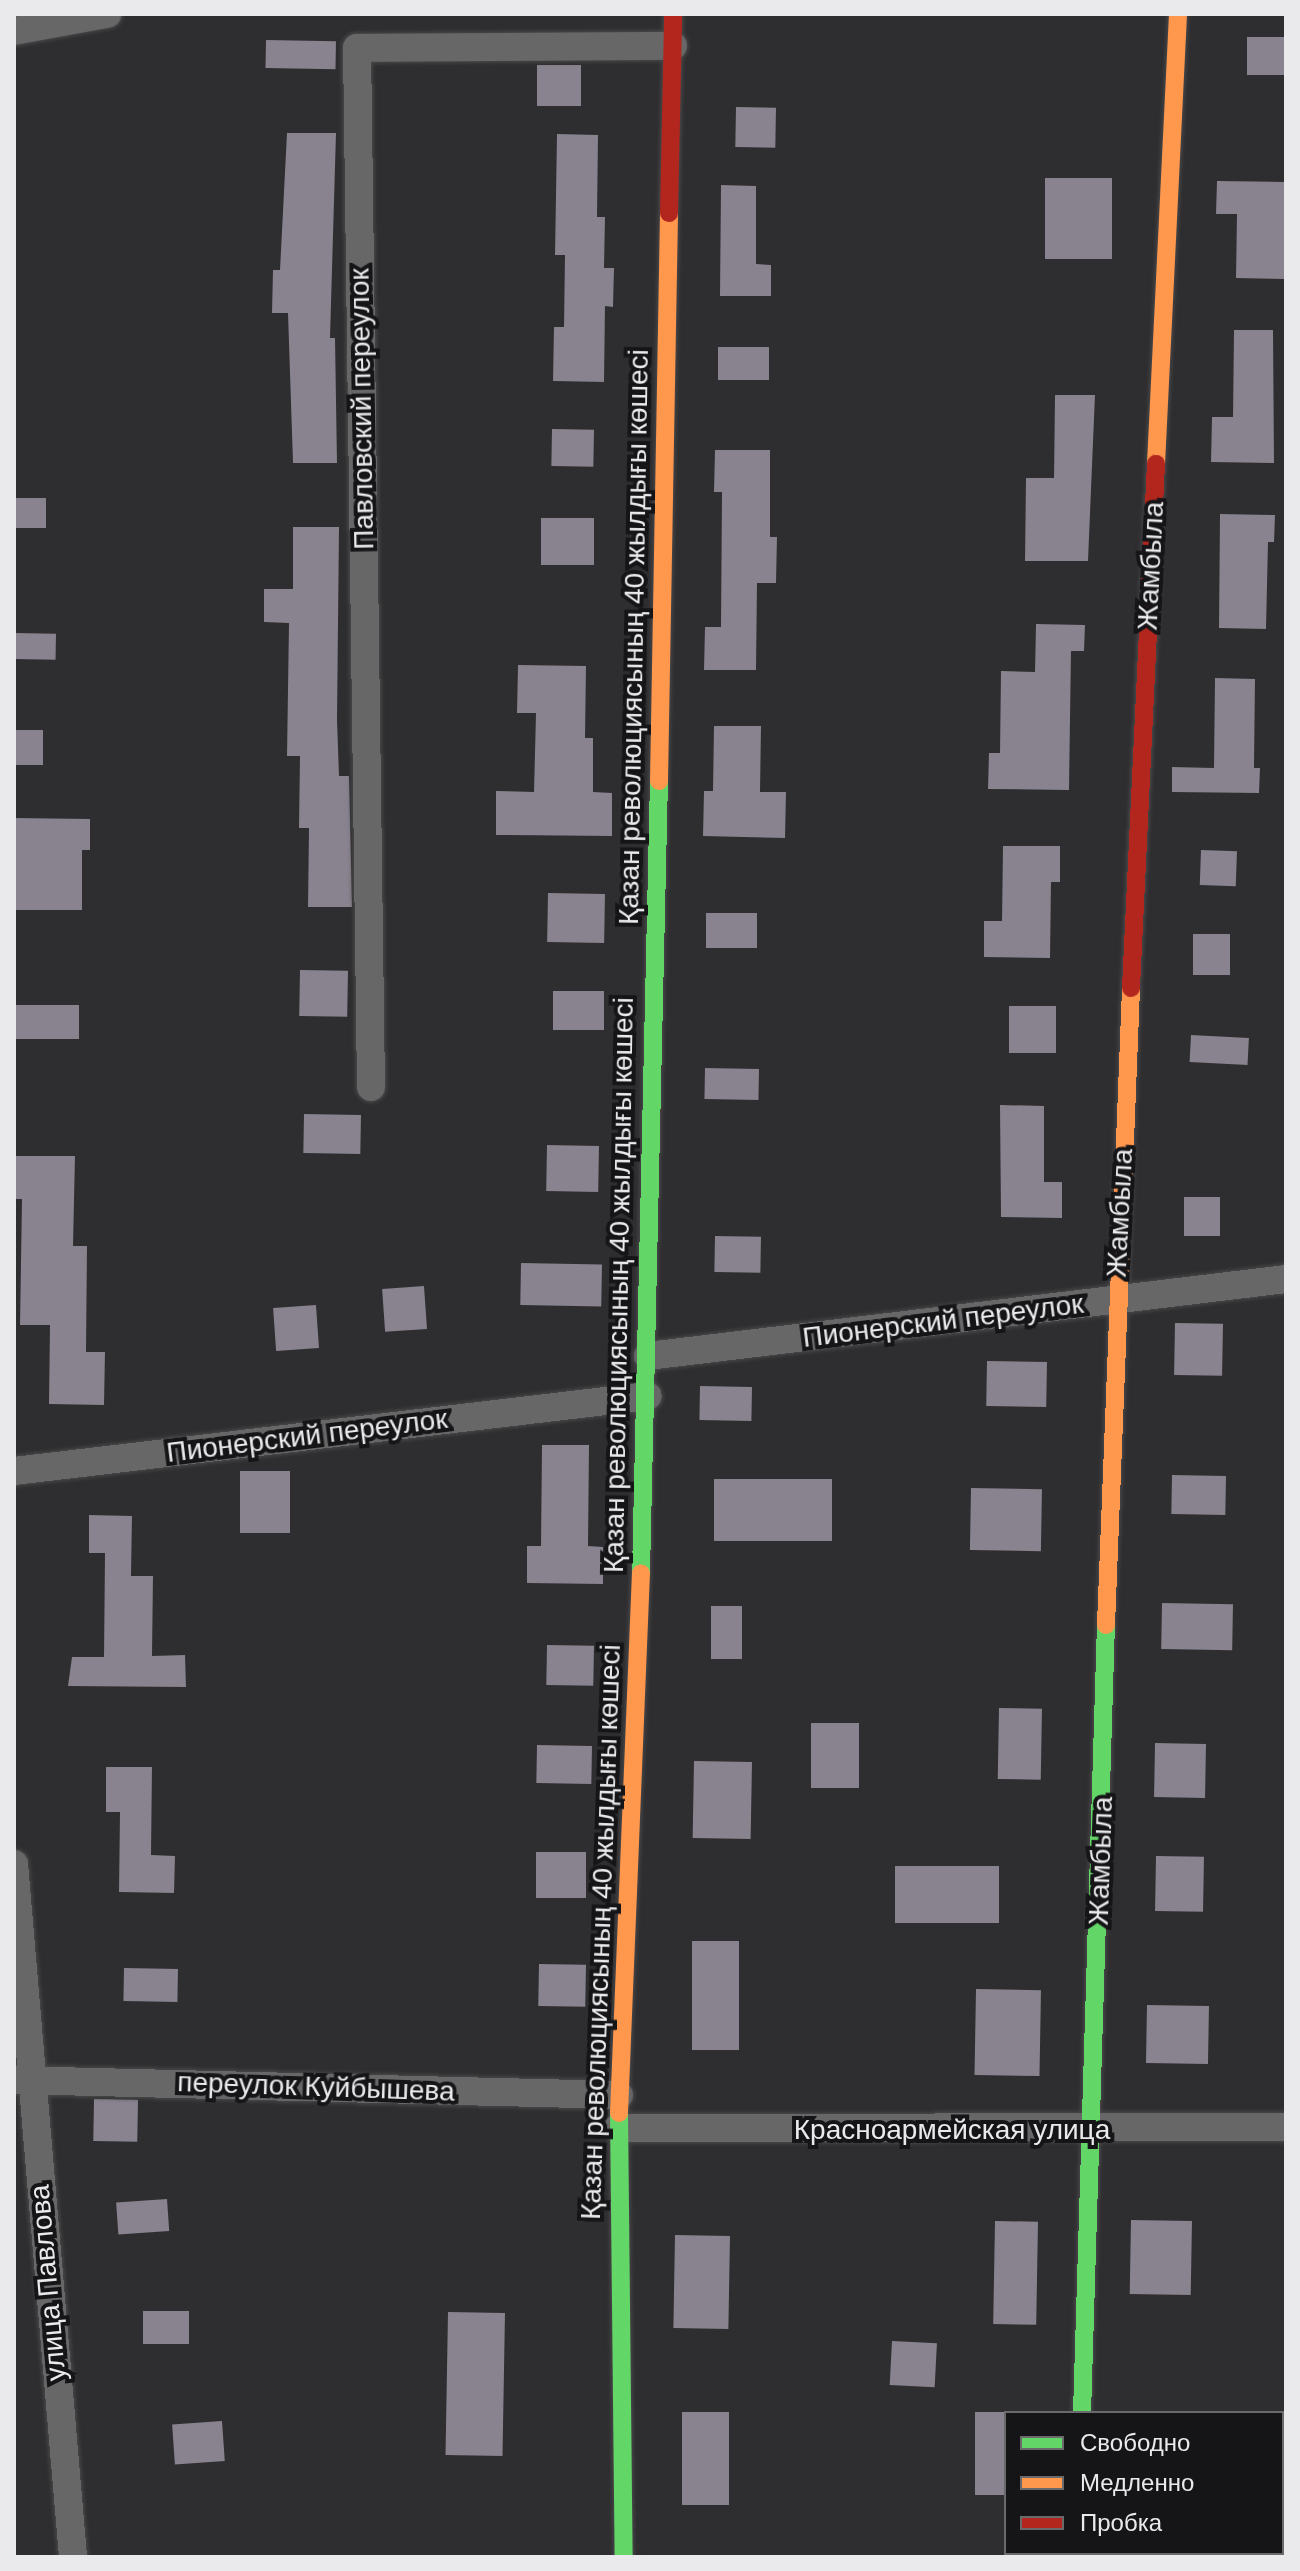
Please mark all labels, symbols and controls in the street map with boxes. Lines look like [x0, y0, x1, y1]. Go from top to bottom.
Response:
street label: Павловский переулок [343, 268, 381, 550]
street label: Қазан революциясының 40 жылдығы көшесі [612, 349, 656, 925]
street label: Жамбыла [1131, 501, 1171, 631]
street label: Қазан революциясының 40 жылдығы көшесі [597, 997, 641, 1573]
street label: Жамбыла [1100, 1148, 1140, 1278]
street label: Пионерский переулок [801, 1287, 1085, 1355]
street label: Пионерский переулок [165, 1402, 449, 1470]
street label: Қазан революциясының 40 жылдығы көшесі [574, 1644, 628, 2220]
street label: Жамбыла [1082, 1796, 1120, 1926]
street label: переулок Куйбышева [177, 2065, 455, 2109]
street label: Красноармейская улица [794, 2113, 1110, 2147]
street label: улица Павлова [23, 2183, 73, 2383]
legend [1004, 2411, 1284, 2555]
text: Свободно [1080, 2429, 1190, 2456]
text: Медленно [1080, 2469, 1194, 2496]
text: Пробка [1080, 2509, 1162, 2536]

